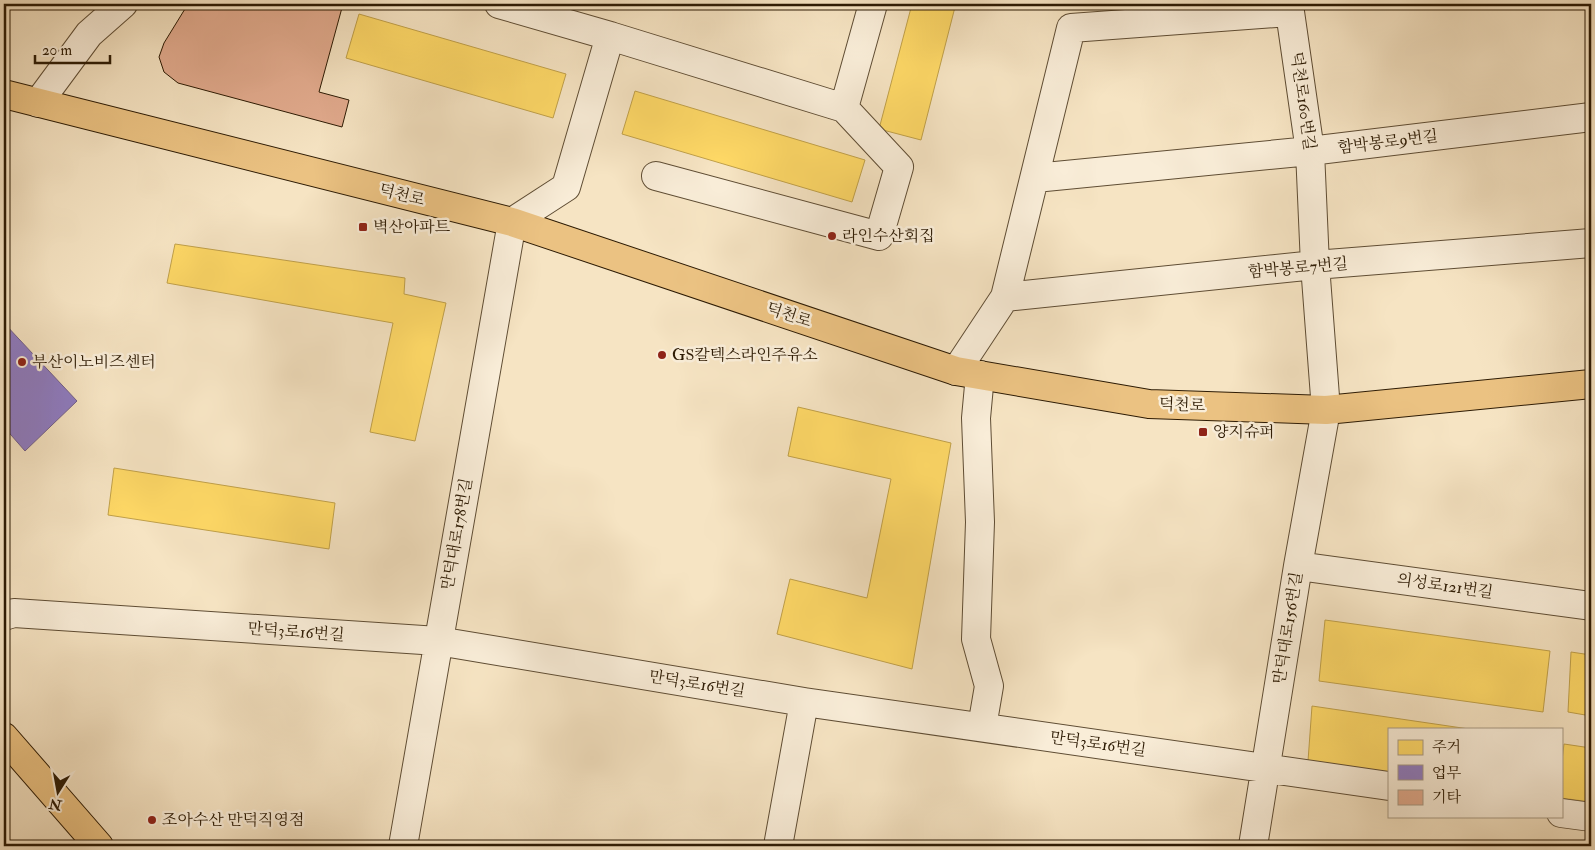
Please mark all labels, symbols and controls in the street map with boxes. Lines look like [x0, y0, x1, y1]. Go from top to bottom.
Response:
scale bar [35, 32, 110, 64]
text: 20 m [42, 41, 72, 60]
street label: 덕천로160번길 [1286, 50, 1320, 152]
street label: 함박봉로9번길 [1337, 126, 1439, 158]
street label: 덕천로 [377, 180, 427, 210]
place label: 벽산아파트 [373, 217, 451, 237]
marker: 벽산아파트 [357, 221, 369, 233]
place label: 라인수산회집 [842, 226, 935, 246]
marker: 라인수산회집 [826, 230, 838, 242]
street label: 함박봉로7번길 [1247, 254, 1349, 282]
street label: 덕천로 [764, 298, 815, 332]
place label: GS칼텍스라인주유소 [672, 345, 818, 365]
marker: GS칼텍스라인주유소 [656, 349, 668, 361]
place label: 부산이노비즈센터 [32, 352, 156, 372]
marker: 부산이노비즈센터 [16, 356, 28, 368]
street label: 덕천로 [1158, 394, 1206, 416]
place label: 양지슈퍼 [1213, 422, 1275, 442]
marker: 양지슈퍼 [1197, 426, 1209, 438]
street label: 만덕대로178번길 [437, 476, 477, 592]
street label: 의성로121번길 [1396, 569, 1494, 603]
street label: 만덕대로156번길 [1269, 570, 1307, 686]
street label: 만덕3로16번길 [247, 619, 345, 645]
street label: 만덕3로16번길 [647, 667, 747, 701]
street label: 만덕3로16번길 [1049, 727, 1147, 761]
legend [1388, 728, 1562, 818]
text: 주거 [1432, 738, 1461, 757]
text: 업무 [1432, 764, 1461, 783]
north arrow [32, 768, 82, 818]
text: 기타 [1432, 788, 1461, 807]
text: N [47, 795, 64, 814]
place label: 조아수산 만덕직영점 [162, 810, 304, 830]
marker: 조아수산 만덕직영점 [146, 814, 158, 826]

